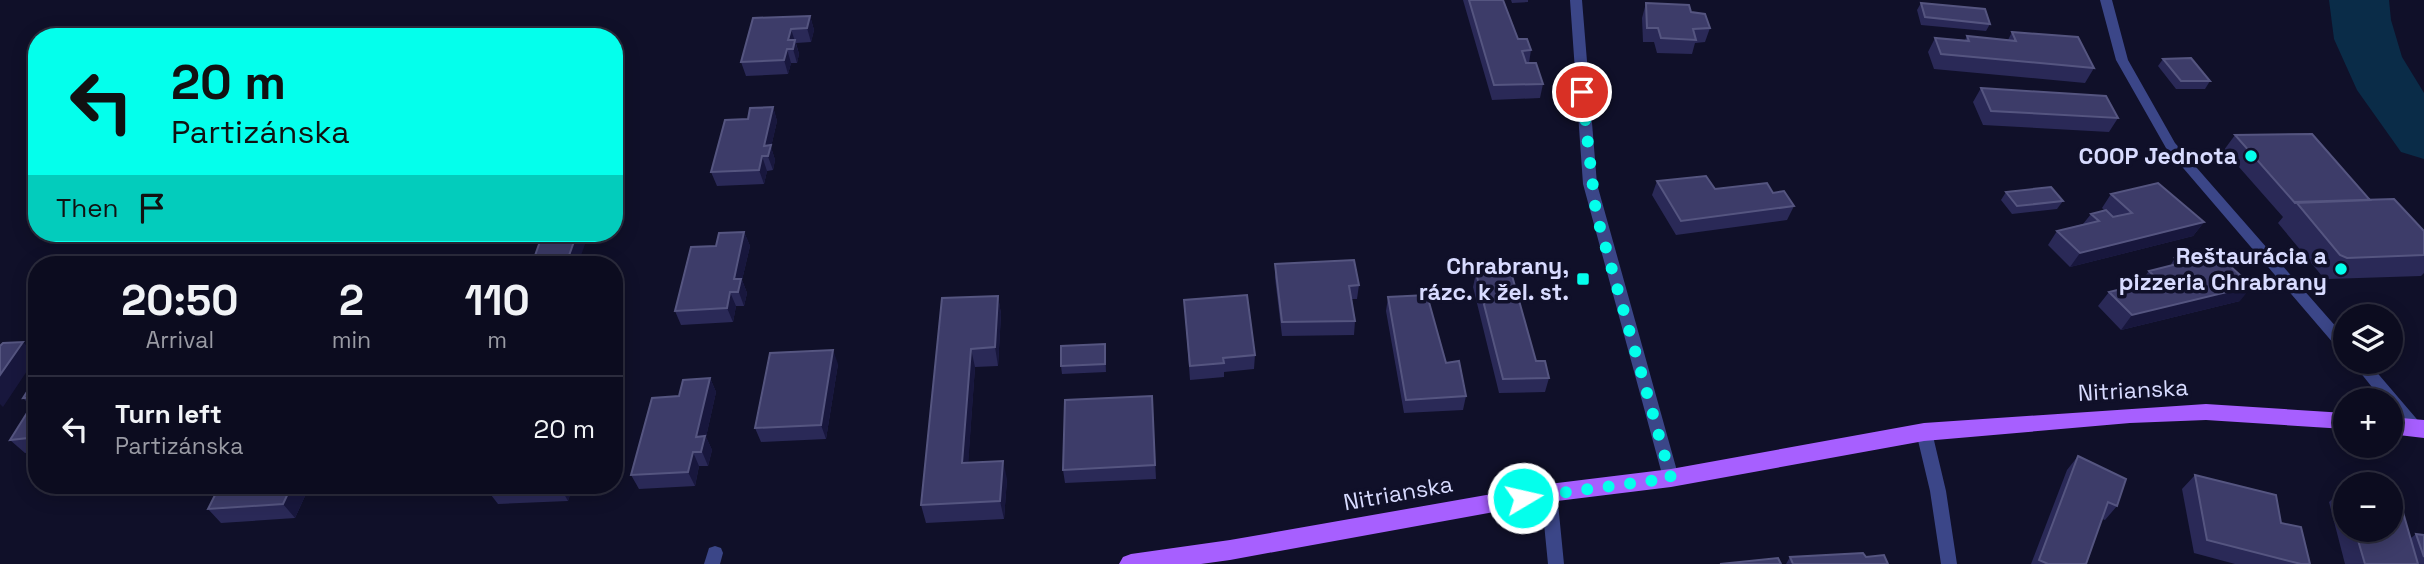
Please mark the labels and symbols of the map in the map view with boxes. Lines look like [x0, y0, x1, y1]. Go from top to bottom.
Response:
pin [1552, 62, 1612, 122]
place label: COOP Jednota [2079, 141, 2237, 171]
marker: COOP Jednota [2243, 148, 2259, 164]
place label: Reštaurácia a pizzeria Chrabrany [2119, 241, 2327, 297]
place label: Chrabrany, rázc. k žel. st. [1419, 251, 1569, 307]
marker: Reštaurácia a pizzeria Chrabrany [2333, 261, 2349, 277]
marker: Chrabrany, rázc. k žel. st. [1575, 271, 1591, 287]
street label: Nitrianska [2077, 372, 2189, 408]
position arrow [1486, 461, 1560, 535]
street label: Nitrianska [1341, 469, 1455, 517]

